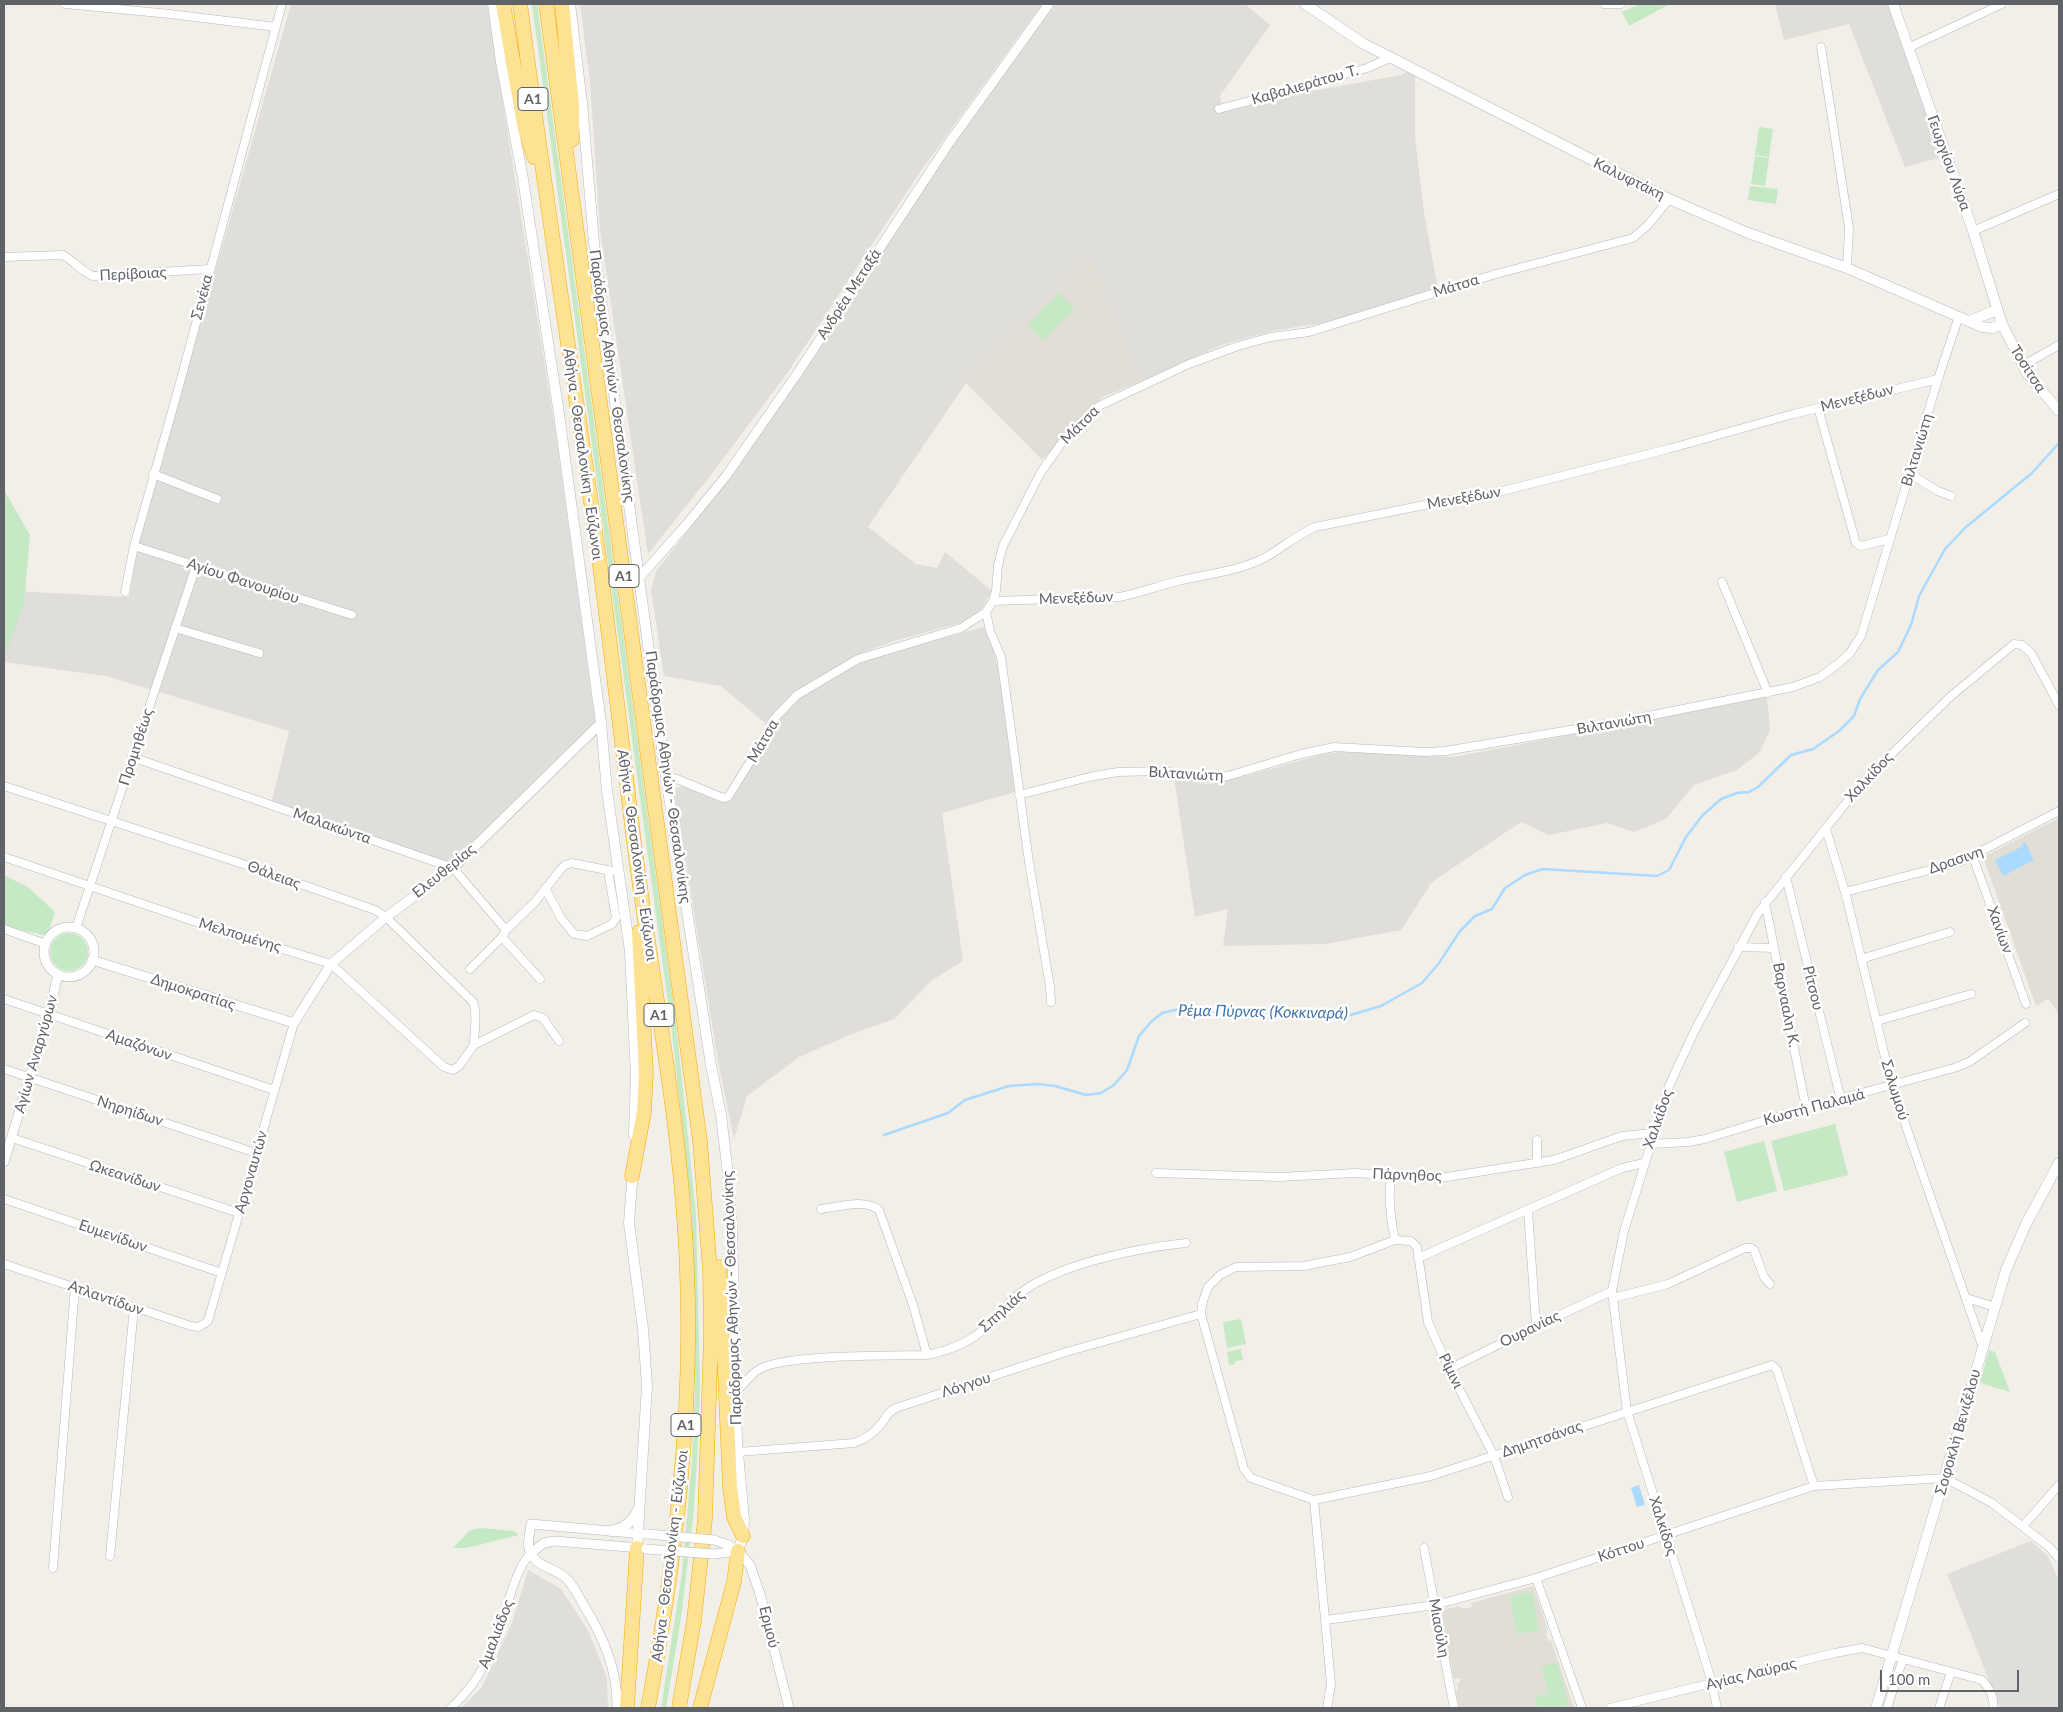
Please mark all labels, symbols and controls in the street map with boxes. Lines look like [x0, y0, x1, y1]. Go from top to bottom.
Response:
street label: Καβαλιεράτου Τ. [1249, 61, 1361, 109]
road number: Α1 [518, 88, 548, 110]
street label: Γεωργίου Λύρα [1923, 113, 1975, 213]
street label: Καλυφτάκη [1590, 154, 1668, 204]
street label: Ανδρέα Μεταξά [813, 246, 885, 342]
street label: Παράδρομος Αθηνών - Θεσσαλονίκης [585, 249, 639, 503]
street label: Περίβοιας [99, 263, 167, 285]
street label: Μάτσα [1431, 271, 1481, 301]
street label: Σενέκα [188, 272, 216, 322]
street label: Τοσίτσα [2006, 342, 2050, 396]
street label: Αθήνα - Θεσσαλονίκη - Εύζωνοι [559, 347, 607, 561]
street label: Μενεξέδων [1819, 380, 1895, 416]
street label: Μάτσα [1057, 402, 1103, 448]
street label: Βιλτανιώτη [1897, 411, 1937, 489]
street label: Μενεξέδων [1426, 483, 1502, 513]
street label: Αγίου Φανουρίου [185, 554, 301, 608]
road number: Α1 [609, 564, 639, 588]
street label: Μενεξέδων [1038, 588, 1114, 608]
street label: Παράδρομος Αθηνών - Θεσσαλονίκης [641, 650, 695, 904]
street label: Προμηθέως [115, 706, 157, 788]
street label: Βιλτανιώτη [1575, 708, 1653, 738]
street label: Μάτσα [743, 716, 783, 766]
street label: Αθήνα - Θεσσαλονίκη - Εύζωνοι [613, 748, 661, 962]
street label: Χαλκίδος [1841, 748, 1897, 806]
street label: Βιλτανιώτη [1148, 763, 1224, 785]
street label: Μαλακώντα [291, 804, 373, 848]
street label: Ελευθερίας [409, 840, 479, 902]
street label: Δρασινη [1926, 842, 1986, 878]
street label: Θάλειας [245, 857, 303, 893]
street label: Χανίων [1983, 904, 2017, 956]
street label: Μελπομένης [197, 914, 283, 956]
street label: Βαρνααλη Κ. [1769, 961, 1803, 1049]
street label: Ρίτσου [1799, 964, 1827, 1012]
street label: Δημοκρατίας [148, 970, 238, 1014]
street label: Αγίων Αναργύρων [10, 993, 62, 1115]
water label: Ρέμα Πύρνας (Κοκκιναρά) [1178, 1001, 1348, 1023]
road number: Α1 [644, 1004, 674, 1026]
street label: Αμαζόνων [104, 1025, 174, 1065]
street label: Σολωμού [1877, 1058, 1913, 1122]
street label: Κωστή Παλαμά [1761, 1085, 1867, 1129]
street label: Χαλκίδος [1639, 1087, 1677, 1151]
street label: Νηρηίδων [95, 1092, 165, 1130]
street label: Αργοναυτών [231, 1129, 271, 1215]
street label: Ωκεανίδων [87, 1156, 163, 1196]
street label: Πάρνηθος [1372, 1165, 1442, 1185]
street label: Παράδρομος Αθηνών - Θεσσαλονίκης [719, 1170, 745, 1426]
street label: Ευμενίδων [76, 1216, 150, 1256]
street label: Ατλαντίδων [66, 1277, 146, 1319]
street label: Σπηλιάς [976, 1286, 1028, 1336]
street label: Ουρανίας [1497, 1307, 1563, 1351]
street label: Ρίμινι [1435, 1350, 1467, 1392]
street label: Σοφοκλή Βενιζέλου [1931, 1367, 1985, 1497]
street label: Λόγγου [939, 1369, 993, 1401]
road number: Α1 [671, 1414, 701, 1436]
street label: Δημητσάνας [1499, 1417, 1585, 1461]
street label: Αθήνα - Θεσσαλονίκη - Εύζωνοι [648, 1449, 692, 1663]
street label: Χαλκίδος [1645, 1494, 1681, 1558]
street label: Κόττου [1595, 1534, 1647, 1566]
street label: Αμαλιάδος [475, 1597, 517, 1671]
street label: Μιαούλη [1425, 1597, 1453, 1659]
street label: Ερμού [755, 1604, 783, 1650]
street label: Αγίας Λαύρας [1704, 1654, 1798, 1694]
scale bar [1883, 1660, 2022, 1692]
text: 100 m [1888, 1670, 1930, 1688]

